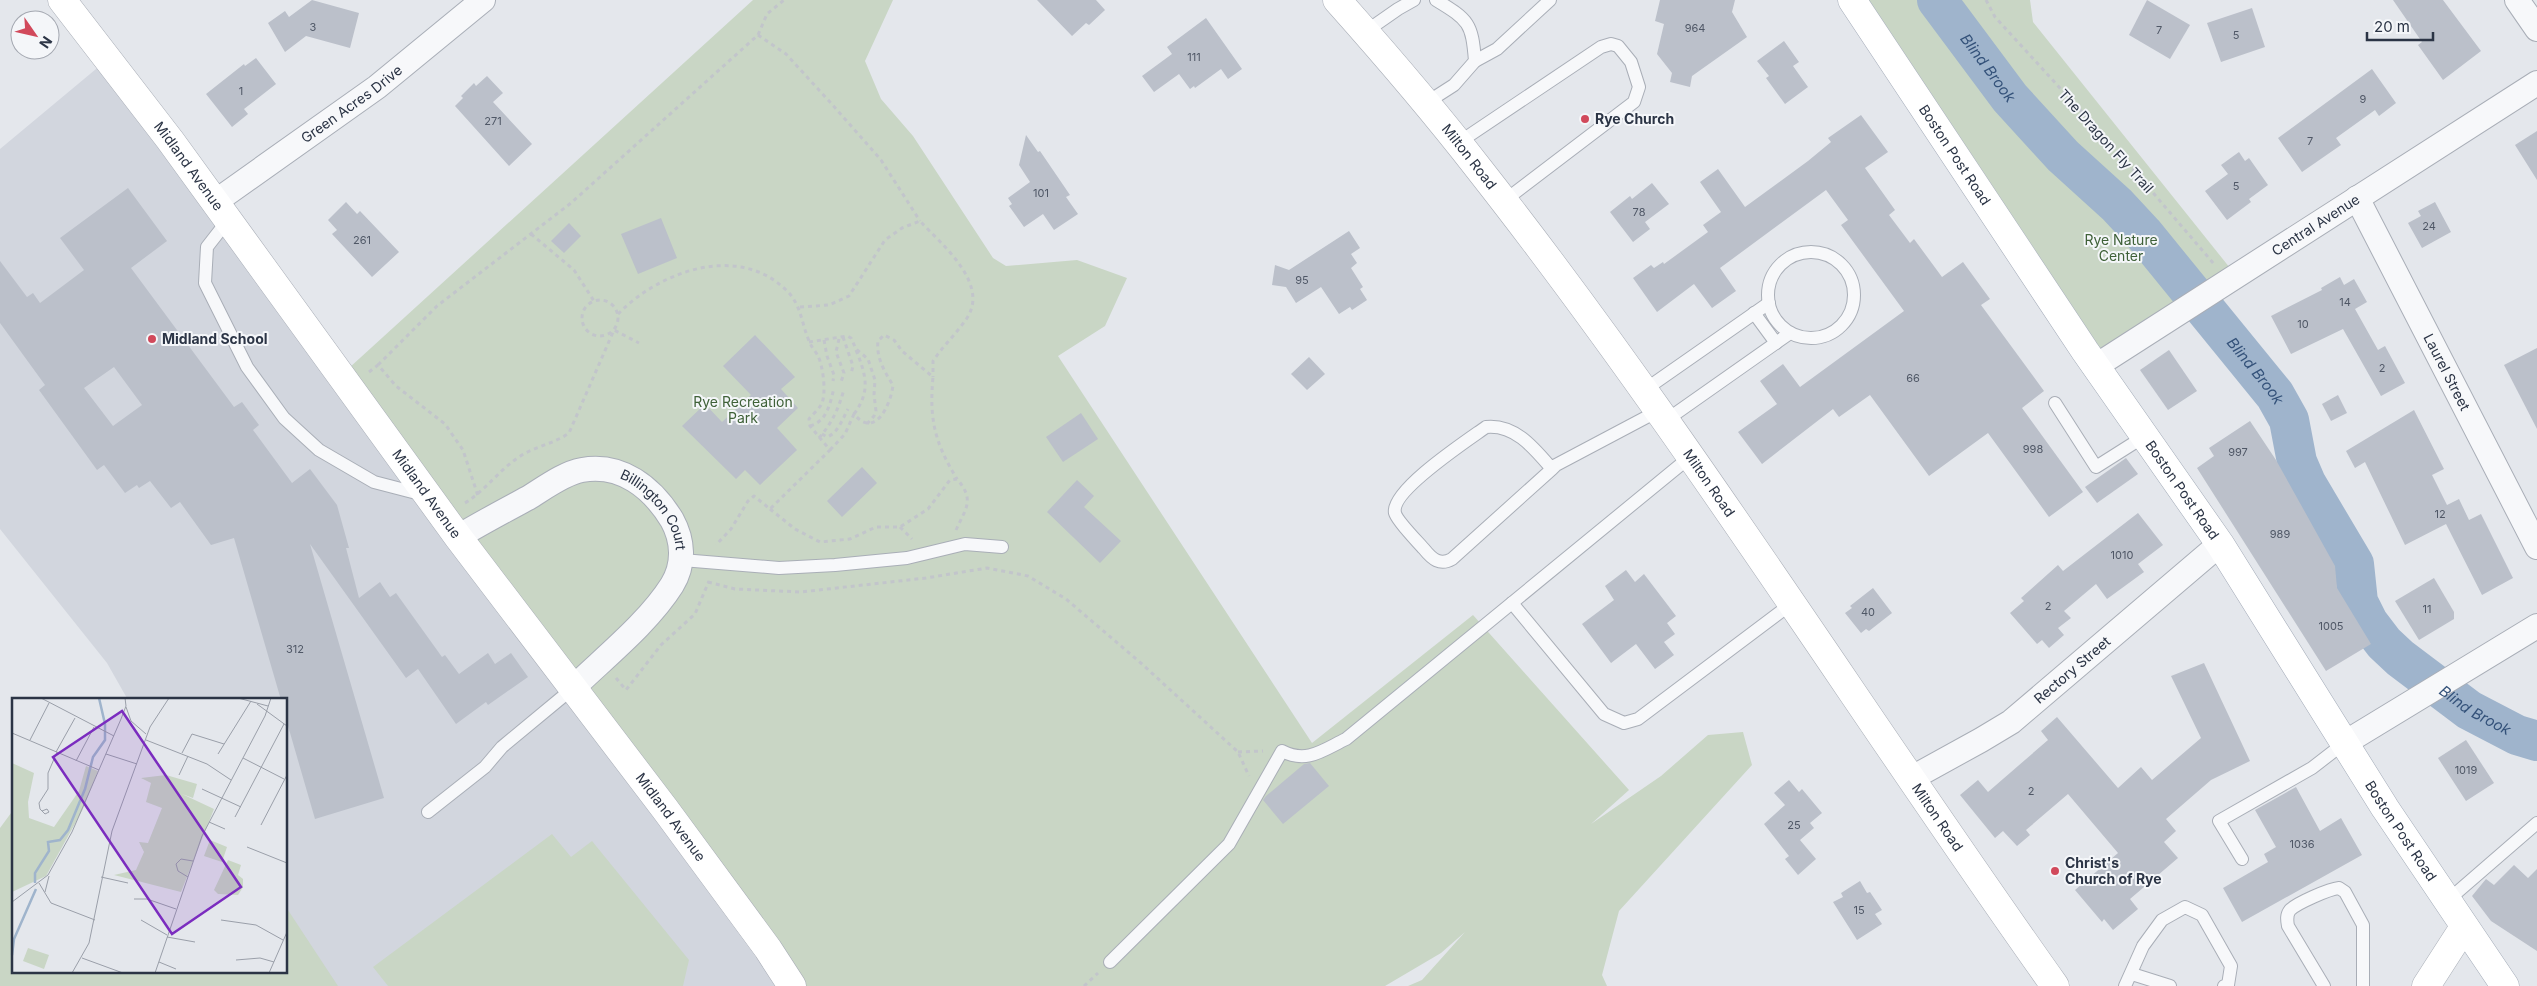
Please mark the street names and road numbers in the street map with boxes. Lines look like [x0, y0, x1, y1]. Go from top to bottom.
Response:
street label: Green Acres Drive [297, 61, 405, 146]
street label: The Dragon Fly Trail [2055, 85, 2157, 196]
street label: Boston Post Road [1916, 101, 1995, 208]
street label: Midland Avenue [151, 118, 227, 214]
street label: Milton Road [1439, 120, 1501, 192]
street label: Central Avenue [2268, 190, 2362, 259]
street label: Laurel Street [2420, 331, 2474, 414]
street label: Boston Post Road [2142, 437, 2223, 543]
street label: Midland Avenue [389, 446, 465, 541]
street label: Milton Road [1680, 446, 1739, 520]
street label: Billington Court [618, 465, 690, 551]
street label: Rectory Street [2030, 632, 2114, 707]
street label: Midland Avenue [633, 769, 710, 864]
street label: Boston Post Road [2362, 777, 2441, 884]
street label: Milton Road [1909, 780, 1967, 854]

